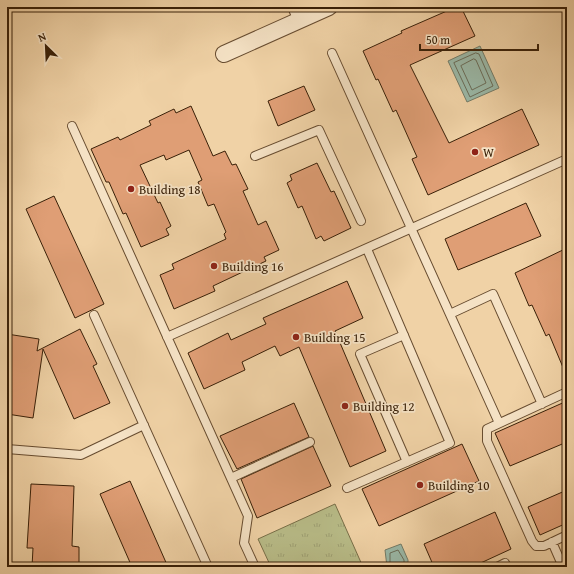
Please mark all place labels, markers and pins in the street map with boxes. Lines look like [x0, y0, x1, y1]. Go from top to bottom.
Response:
place label: W [483, 143, 494, 162]
marker: W [470, 147, 480, 157]
place label: Building 18 [139, 180, 200, 199]
marker: Building 18 [126, 184, 136, 194]
place label: Building 16 [222, 257, 283, 276]
marker: Building 16 [209, 261, 219, 271]
place label: Building 15 [304, 328, 365, 347]
marker: Building 15 [291, 332, 301, 342]
place label: Building 12 [353, 397, 414, 416]
marker: Building 12 [340, 401, 350, 411]
place label: Building 10 [428, 476, 489, 495]
marker: Building 10 [415, 480, 425, 490]

